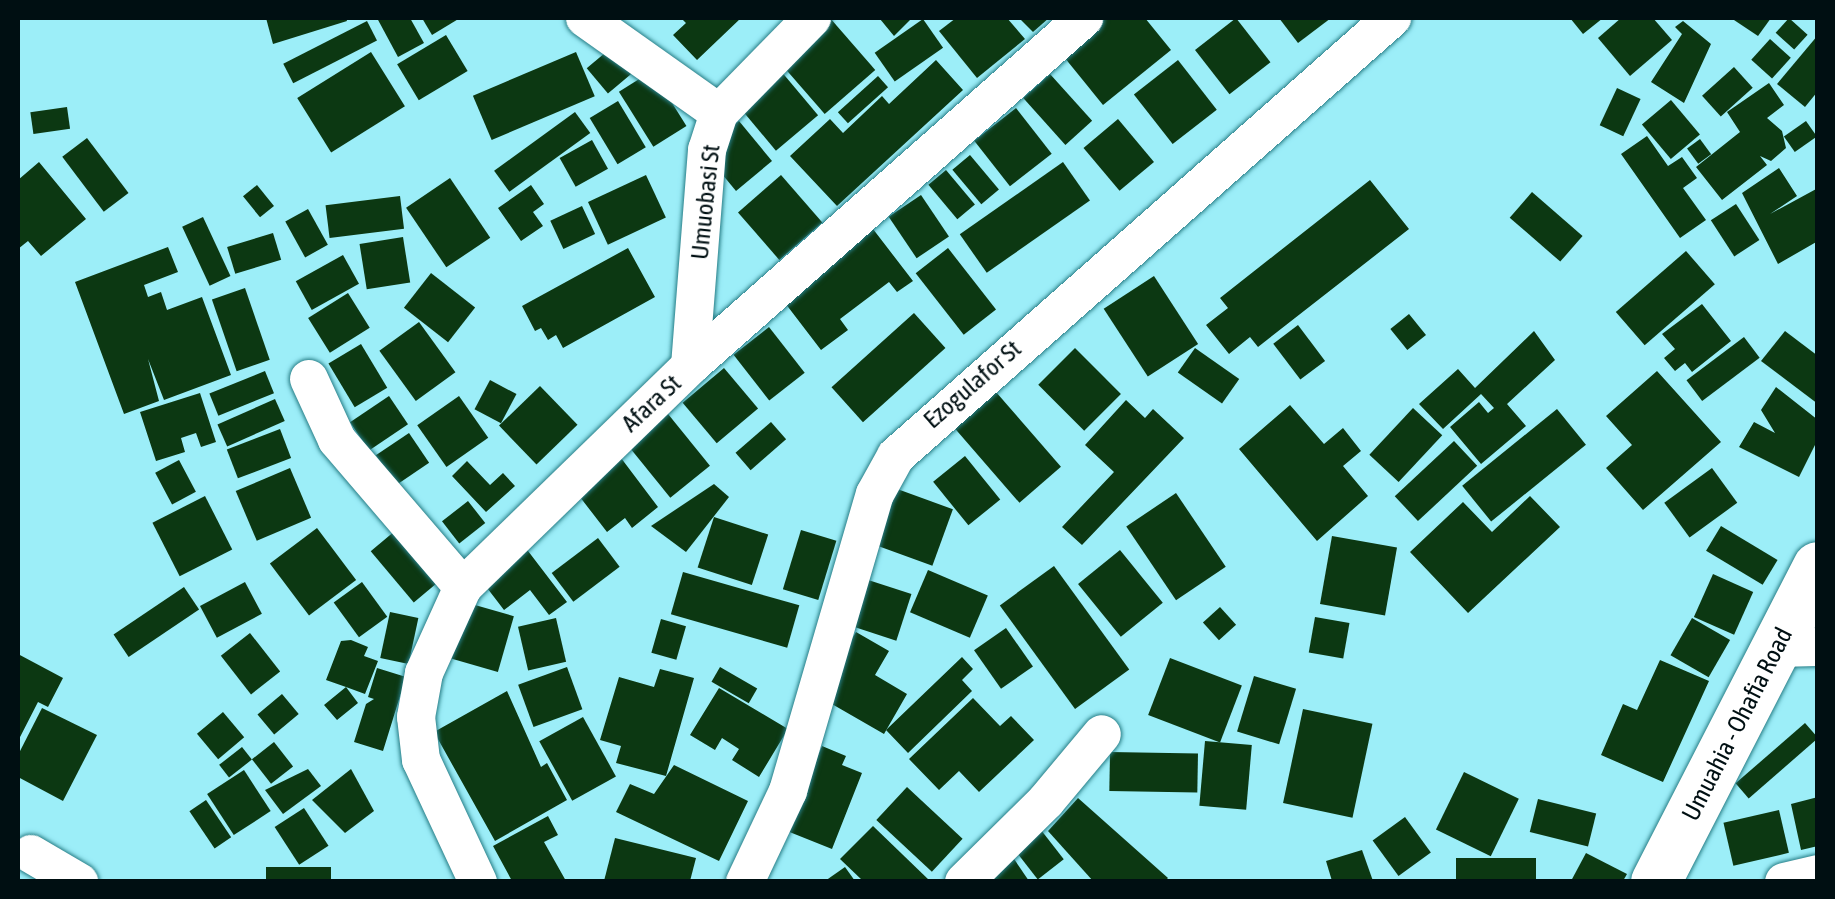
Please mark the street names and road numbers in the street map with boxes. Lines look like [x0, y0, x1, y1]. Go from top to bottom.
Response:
street label: Umuobasi St [684, 143, 726, 261]
street label: Ezogulafor St [917, 334, 1027, 434]
street label: Afara St [615, 368, 687, 438]
street label: Umuahia - Ohafia Road [1675, 622, 1799, 826]

